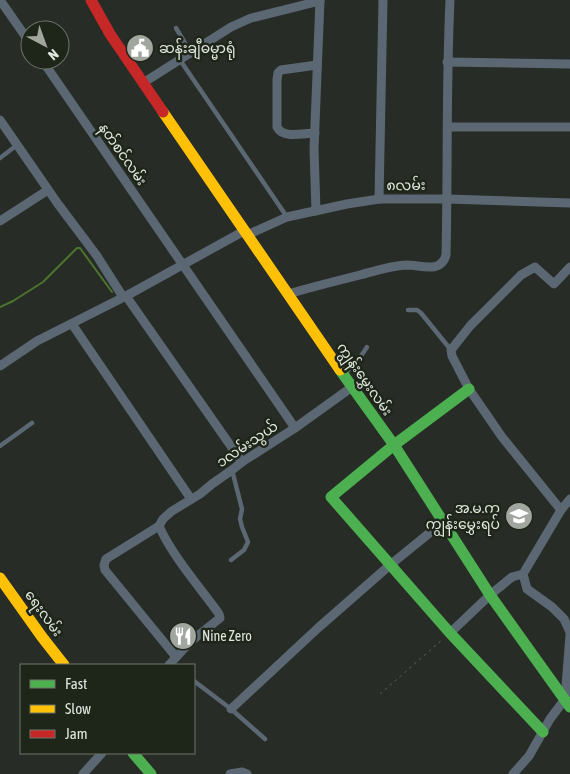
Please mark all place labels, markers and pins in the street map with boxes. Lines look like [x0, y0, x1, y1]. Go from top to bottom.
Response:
public building icon: ဆန်းချီဓမ္မာရုံ [125, 33, 155, 63]
place label: ဆန်းချီဓမ္မာရုံ [159, 38, 235, 60]
place label: အ.မ.က ကျွန်းမွှေးရပ် [426, 500, 500, 537]
school or university icon: အ.မ.က ကျွန်းမွှေးရပ် [504, 501, 534, 531]
restaurant icon: Nine Zero [168, 621, 198, 651]
place label: Nine Zero [202, 628, 252, 644]

